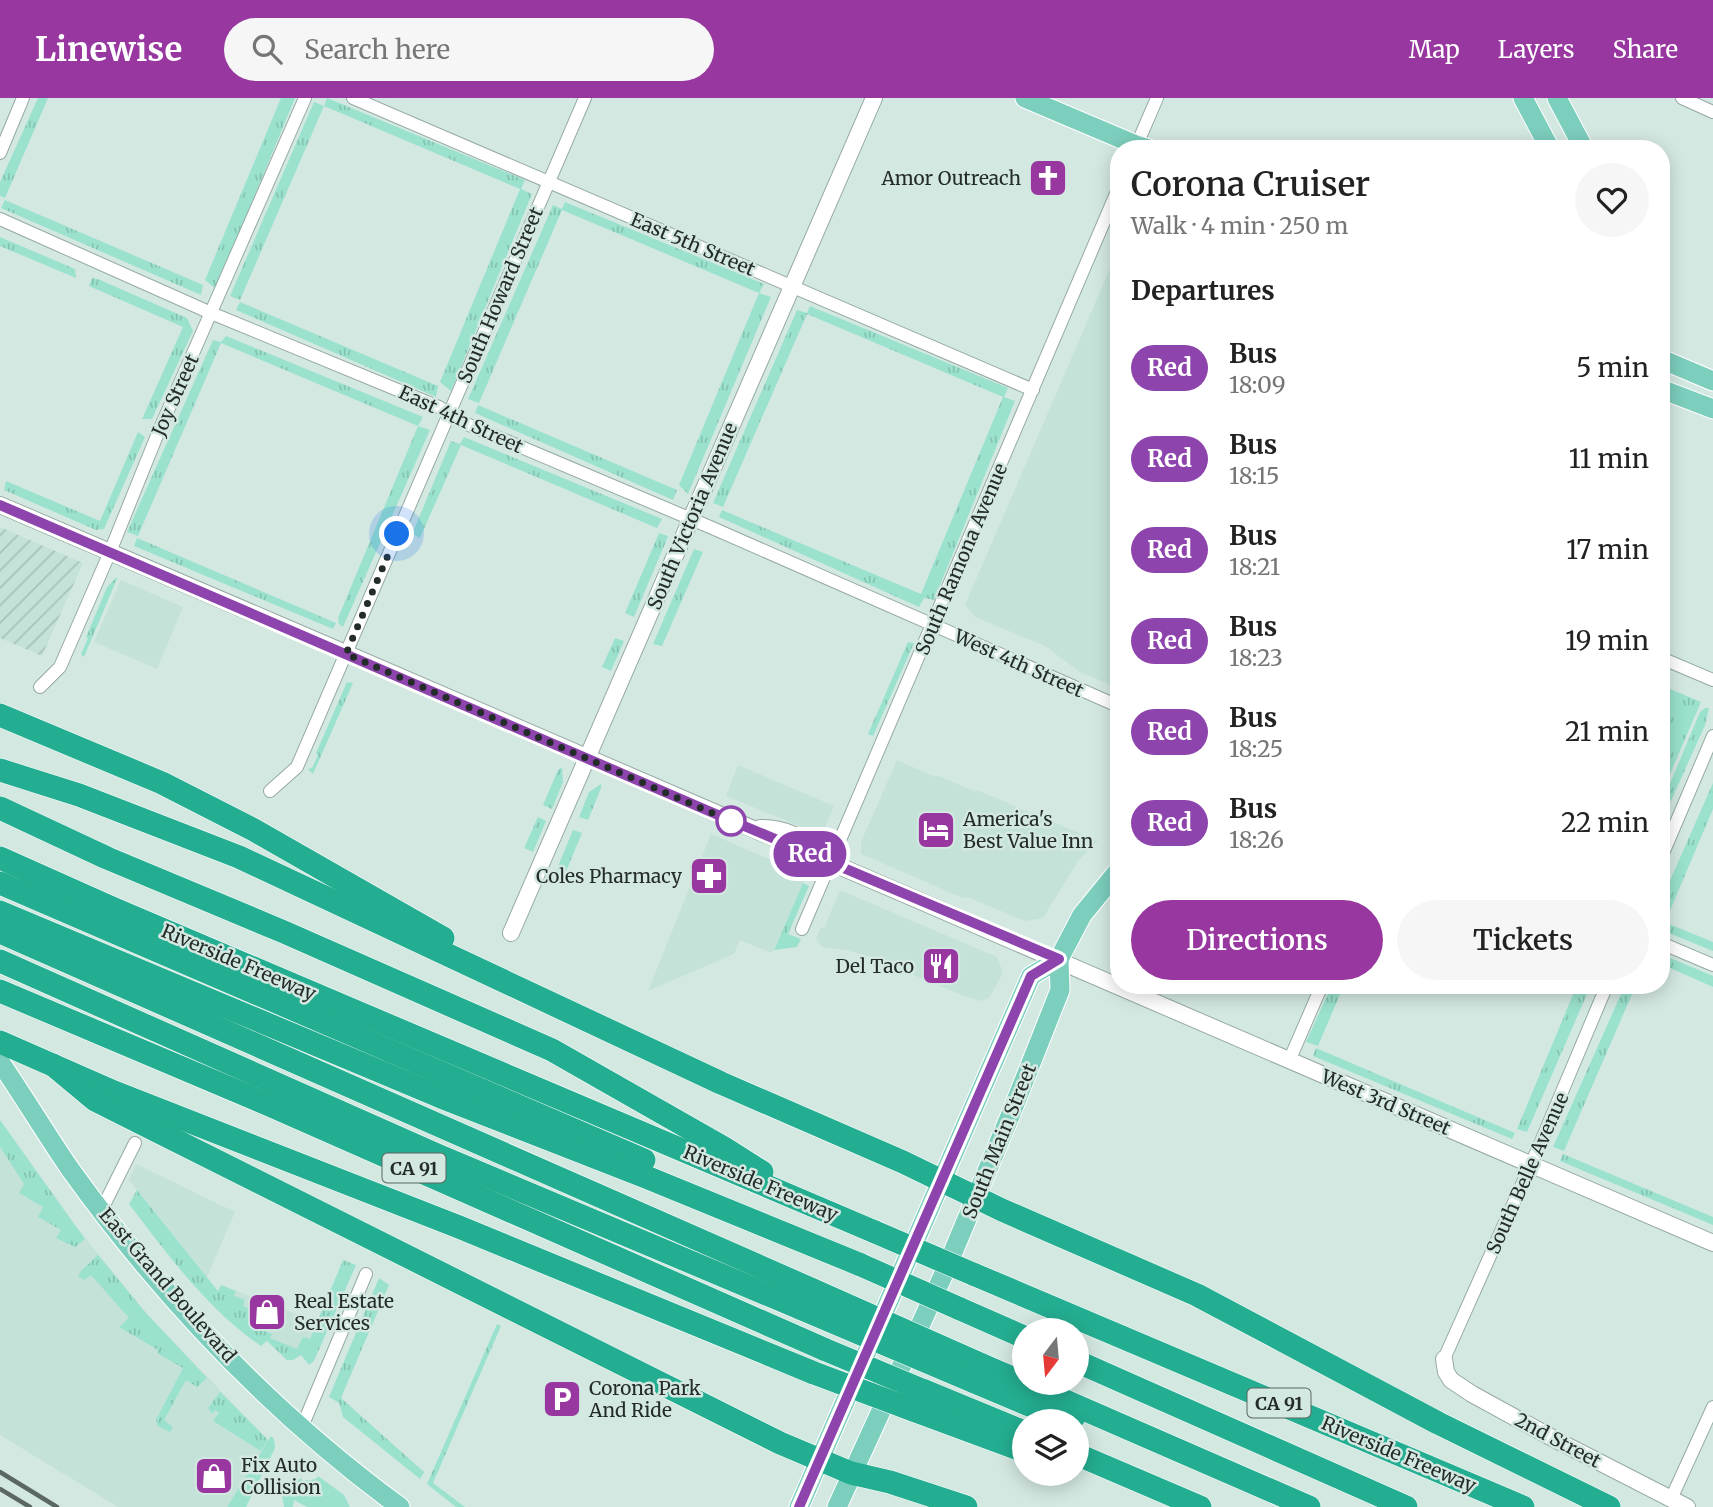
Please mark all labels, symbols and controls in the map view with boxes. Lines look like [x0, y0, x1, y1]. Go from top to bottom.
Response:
search box [224, 18, 714, 81]
text: Linewise [35, 29, 182, 70]
icon: search [248, 30, 286, 68]
text: Search here [304, 33, 450, 66]
text: Map [1409, 34, 1460, 65]
text: Layers [1498, 34, 1574, 65]
text: Share [1612, 34, 1678, 65]
church icon: Amor Outreach [1027, 157, 1069, 199]
button: heart [1575, 163, 1649, 237]
text: Corona Cruiser [1131, 164, 1370, 205]
place label: Amor Outreach [880, 166, 1021, 190]
street label: South Howard Street [452, 203, 548, 387]
street label: East 5th Street [627, 207, 760, 281]
text: Walk · 4 min · 250 m [1131, 211, 1348, 240]
text: Departures [1131, 274, 1275, 307]
text: Bus [1229, 337, 1277, 370]
street label: Joy Street [146, 350, 204, 441]
text: 5 min [1576, 351, 1649, 384]
text: Red [1147, 352, 1192, 383]
text: 18:09 [1229, 370, 1286, 399]
street label: East 4th Street [395, 380, 527, 459]
street label: South Victoria Avenue [642, 419, 742, 613]
text: Bus [1229, 428, 1277, 461]
text: 11 min [1569, 442, 1649, 475]
text: Red [1147, 443, 1192, 474]
street label: South Ramona Avenue [910, 459, 1012, 658]
text: 18:15 [1229, 461, 1280, 490]
your location [379, 516, 414, 551]
text: Bus [1229, 519, 1277, 552]
text: 17 min [1566, 533, 1649, 566]
text: Red [1147, 534, 1192, 565]
text: 18:21 [1229, 552, 1280, 581]
text: Bus [1229, 610, 1277, 643]
street label: West 4th Street [949, 623, 1088, 703]
text: 19 min [1565, 624, 1649, 657]
text: Red [1147, 625, 1192, 656]
text: 18:23 [1229, 643, 1283, 672]
text: Bus [1229, 701, 1277, 734]
text: 21 min [1565, 715, 1649, 748]
text: Red [1147, 716, 1192, 747]
text: 18:25 [1229, 734, 1283, 763]
text: Bus [1229, 792, 1277, 825]
unlabelled marker [716, 806, 746, 836]
text: 22 min [1561, 806, 1649, 839]
place label: America's Best Value Inn [962, 807, 1094, 853]
text: Red [1147, 807, 1192, 838]
hotel icon: America's Best Value Inn [915, 809, 957, 851]
text: 18:26 [1229, 825, 1284, 854]
line badge: Red [770, 831, 850, 877]
text: Red [787, 838, 833, 869]
pharmacy icon: Coles Pharmacy [688, 855, 730, 897]
place label: Coles Pharmacy [536, 864, 682, 888]
button: Directions [1131, 900, 1383, 980]
button: Tickets [1397, 900, 1649, 980]
street label: Riverside Freeway [158, 919, 320, 1005]
restaurant icon: Del Taco [920, 945, 962, 987]
place label: Del Taco [835, 954, 914, 978]
street label: South Main Street [957, 1059, 1041, 1222]
street label: West 3rd Street [1317, 1064, 1455, 1140]
street label: South Belle Avenue [1481, 1088, 1574, 1258]
street label: Riverside Freeway [680, 1140, 842, 1226]
road number: CA 91 [382, 1154, 446, 1182]
street label: East Grand Boulevard [94, 1203, 242, 1367]
place label: Real Estate Services [294, 1289, 394, 1335]
shop icon: Real Estate Services [246, 1291, 288, 1333]
north arrow [1012, 1318, 1088, 1395]
map controls [1012, 1318, 1089, 1486]
place label: Corona Park And Ride [588, 1376, 701, 1422]
parking icon: Corona Park And Ride [541, 1378, 583, 1420]
road number: CA 91 [1248, 1388, 1310, 1418]
street label: 2nd Street [1511, 1407, 1606, 1473]
button: layers [1012, 1409, 1089, 1486]
street label: Riverside Freeway [1318, 1411, 1480, 1497]
place label: Fix Auto Collision [241, 1453, 321, 1499]
shop icon: Fix Auto Collision [193, 1455, 235, 1497]

